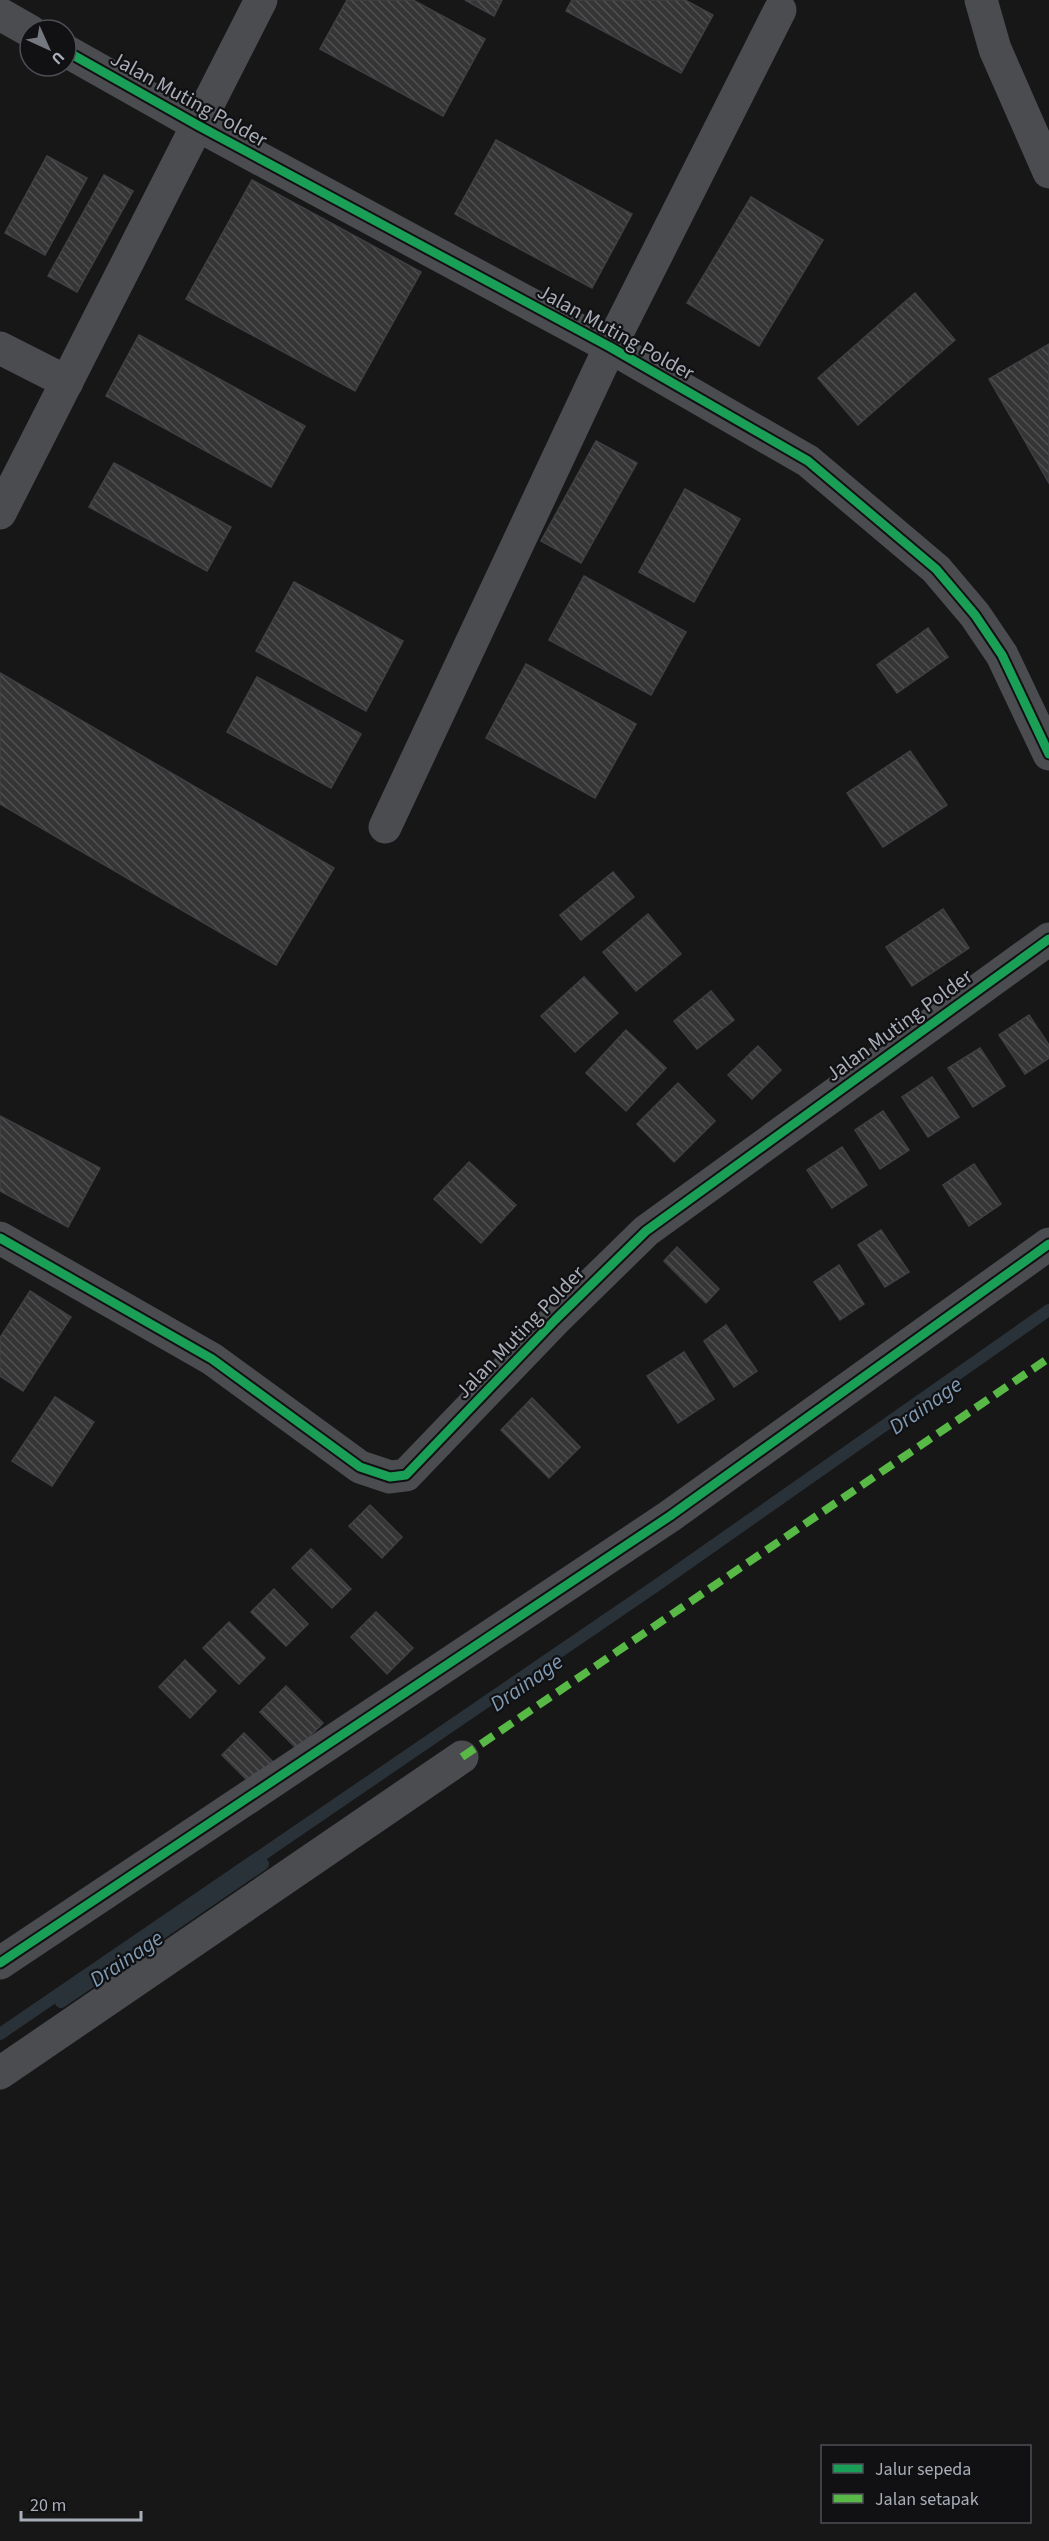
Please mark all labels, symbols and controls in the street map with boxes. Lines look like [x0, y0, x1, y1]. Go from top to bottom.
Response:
north arrow [18, 18, 78, 78]
street label: Jalan Muting Polder [105, 43, 273, 155]
text: U [46, 46, 69, 69]
street label: Jalan Muting Polder [532, 276, 700, 388]
street label: Jalan Muting Polder [819, 961, 979, 1089]
street label: Jalan Muting Polder [448, 1258, 592, 1405]
water label: Drainage [882, 1369, 969, 1443]
water label: Drainage [483, 1646, 570, 1720]
water label: Drainage [83, 1922, 170, 1995]
legend [821, 2445, 1031, 2523]
text: Jalur sepeda [875, 2457, 971, 2482]
scale bar [21, 2484, 141, 2522]
text: Jalan setapak [875, 2487, 979, 2512]
text: 20 m [30, 2493, 66, 2518]

